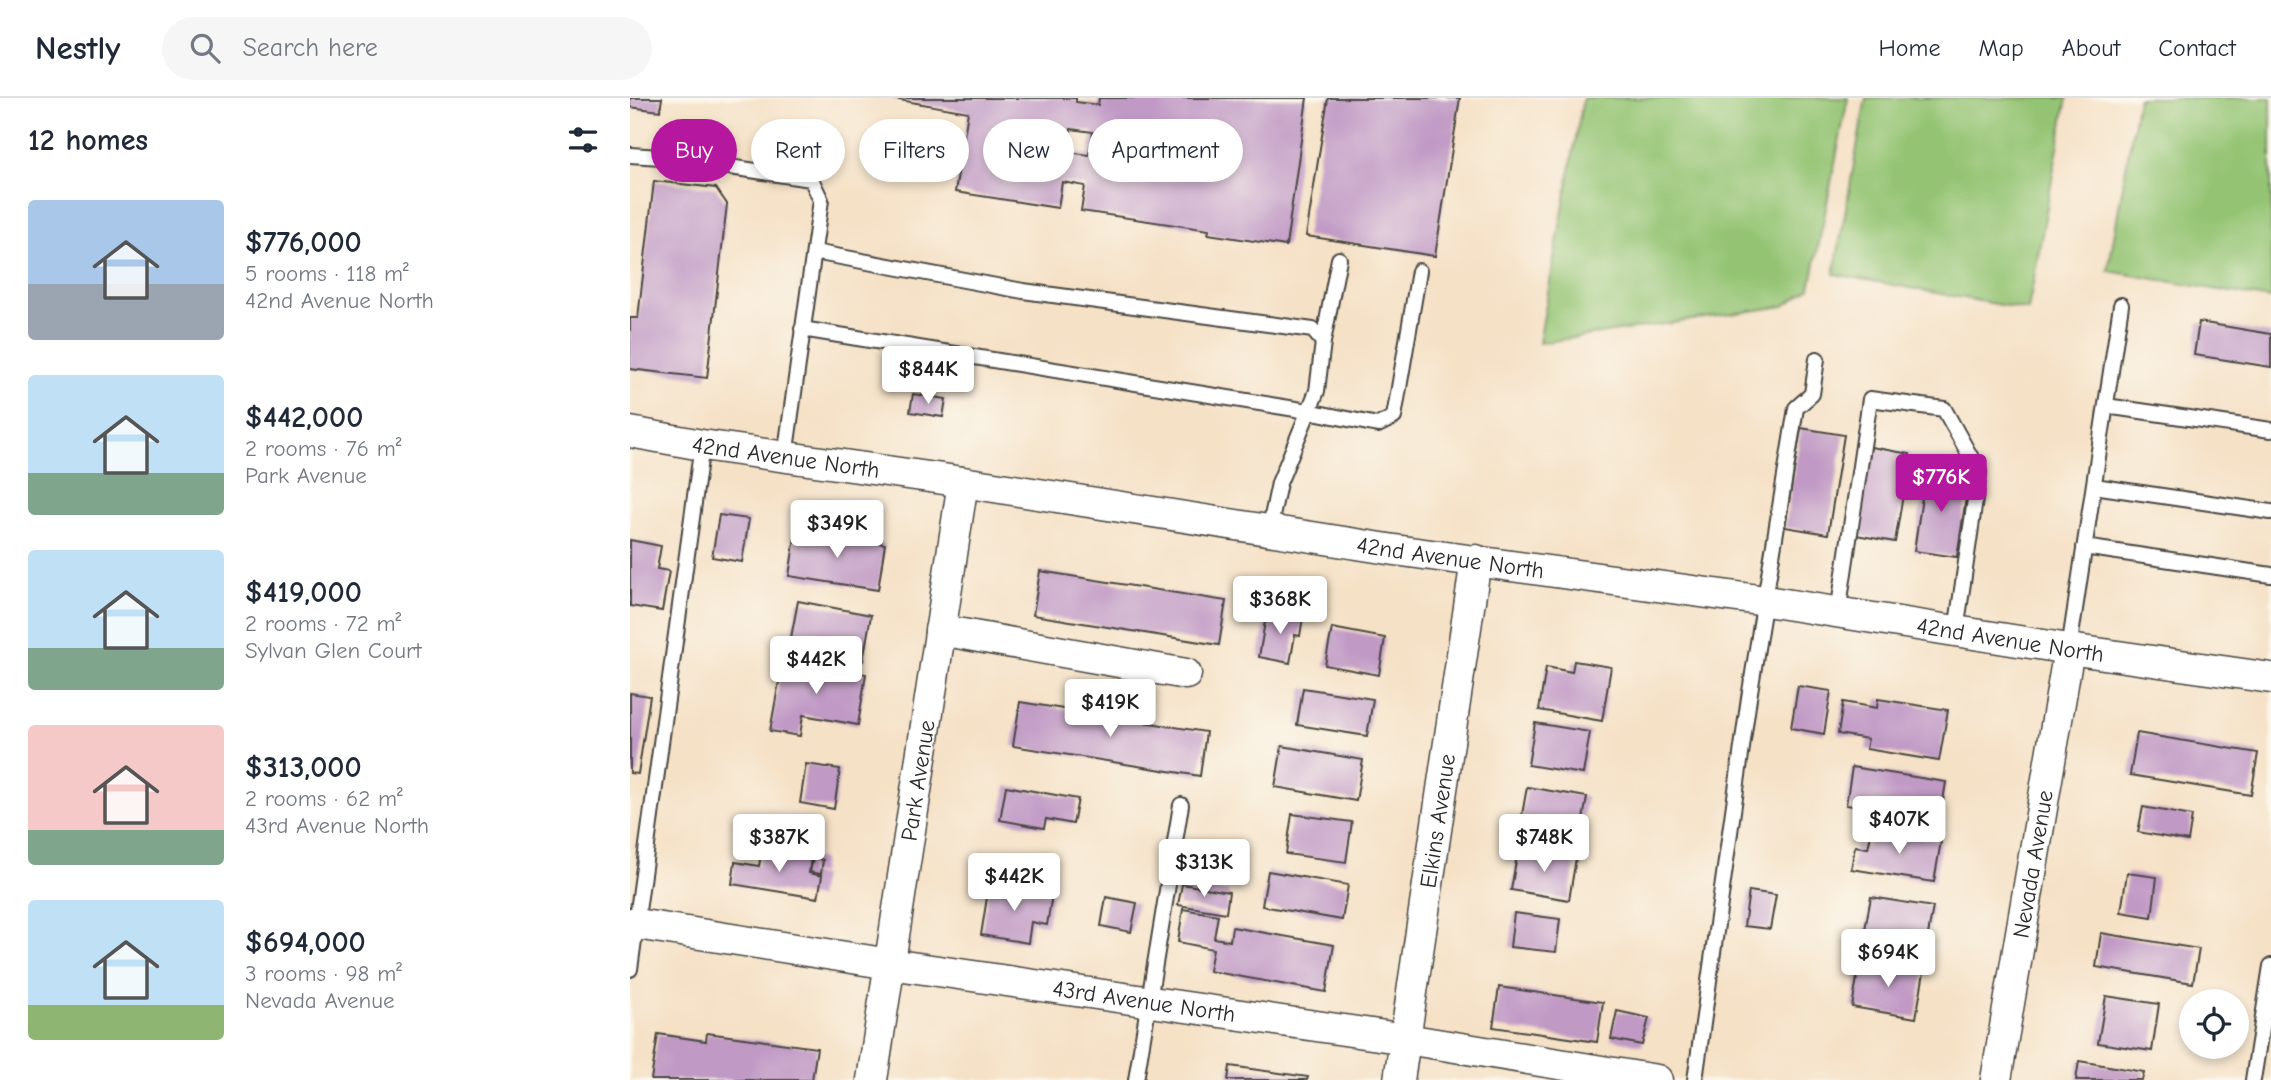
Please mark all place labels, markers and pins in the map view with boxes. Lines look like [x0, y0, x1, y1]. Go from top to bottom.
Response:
pin: $844K [879, 346, 977, 406]
pin: $776K [1892, 454, 1990, 514]
pin: $349K [788, 500, 886, 560]
pin: $368K [1231, 576, 1329, 636]
pin: $442K [767, 636, 865, 696]
pin: $419K [1061, 680, 1159, 739]
pin: $407K [1850, 796, 1948, 856]
pin: $387K [730, 814, 828, 874]
pin: $748K [1495, 814, 1593, 874]
pin: $313K [1155, 840, 1253, 899]
pin: $442K [965, 854, 1063, 913]
pin: $694K [1839, 930, 1937, 989]

